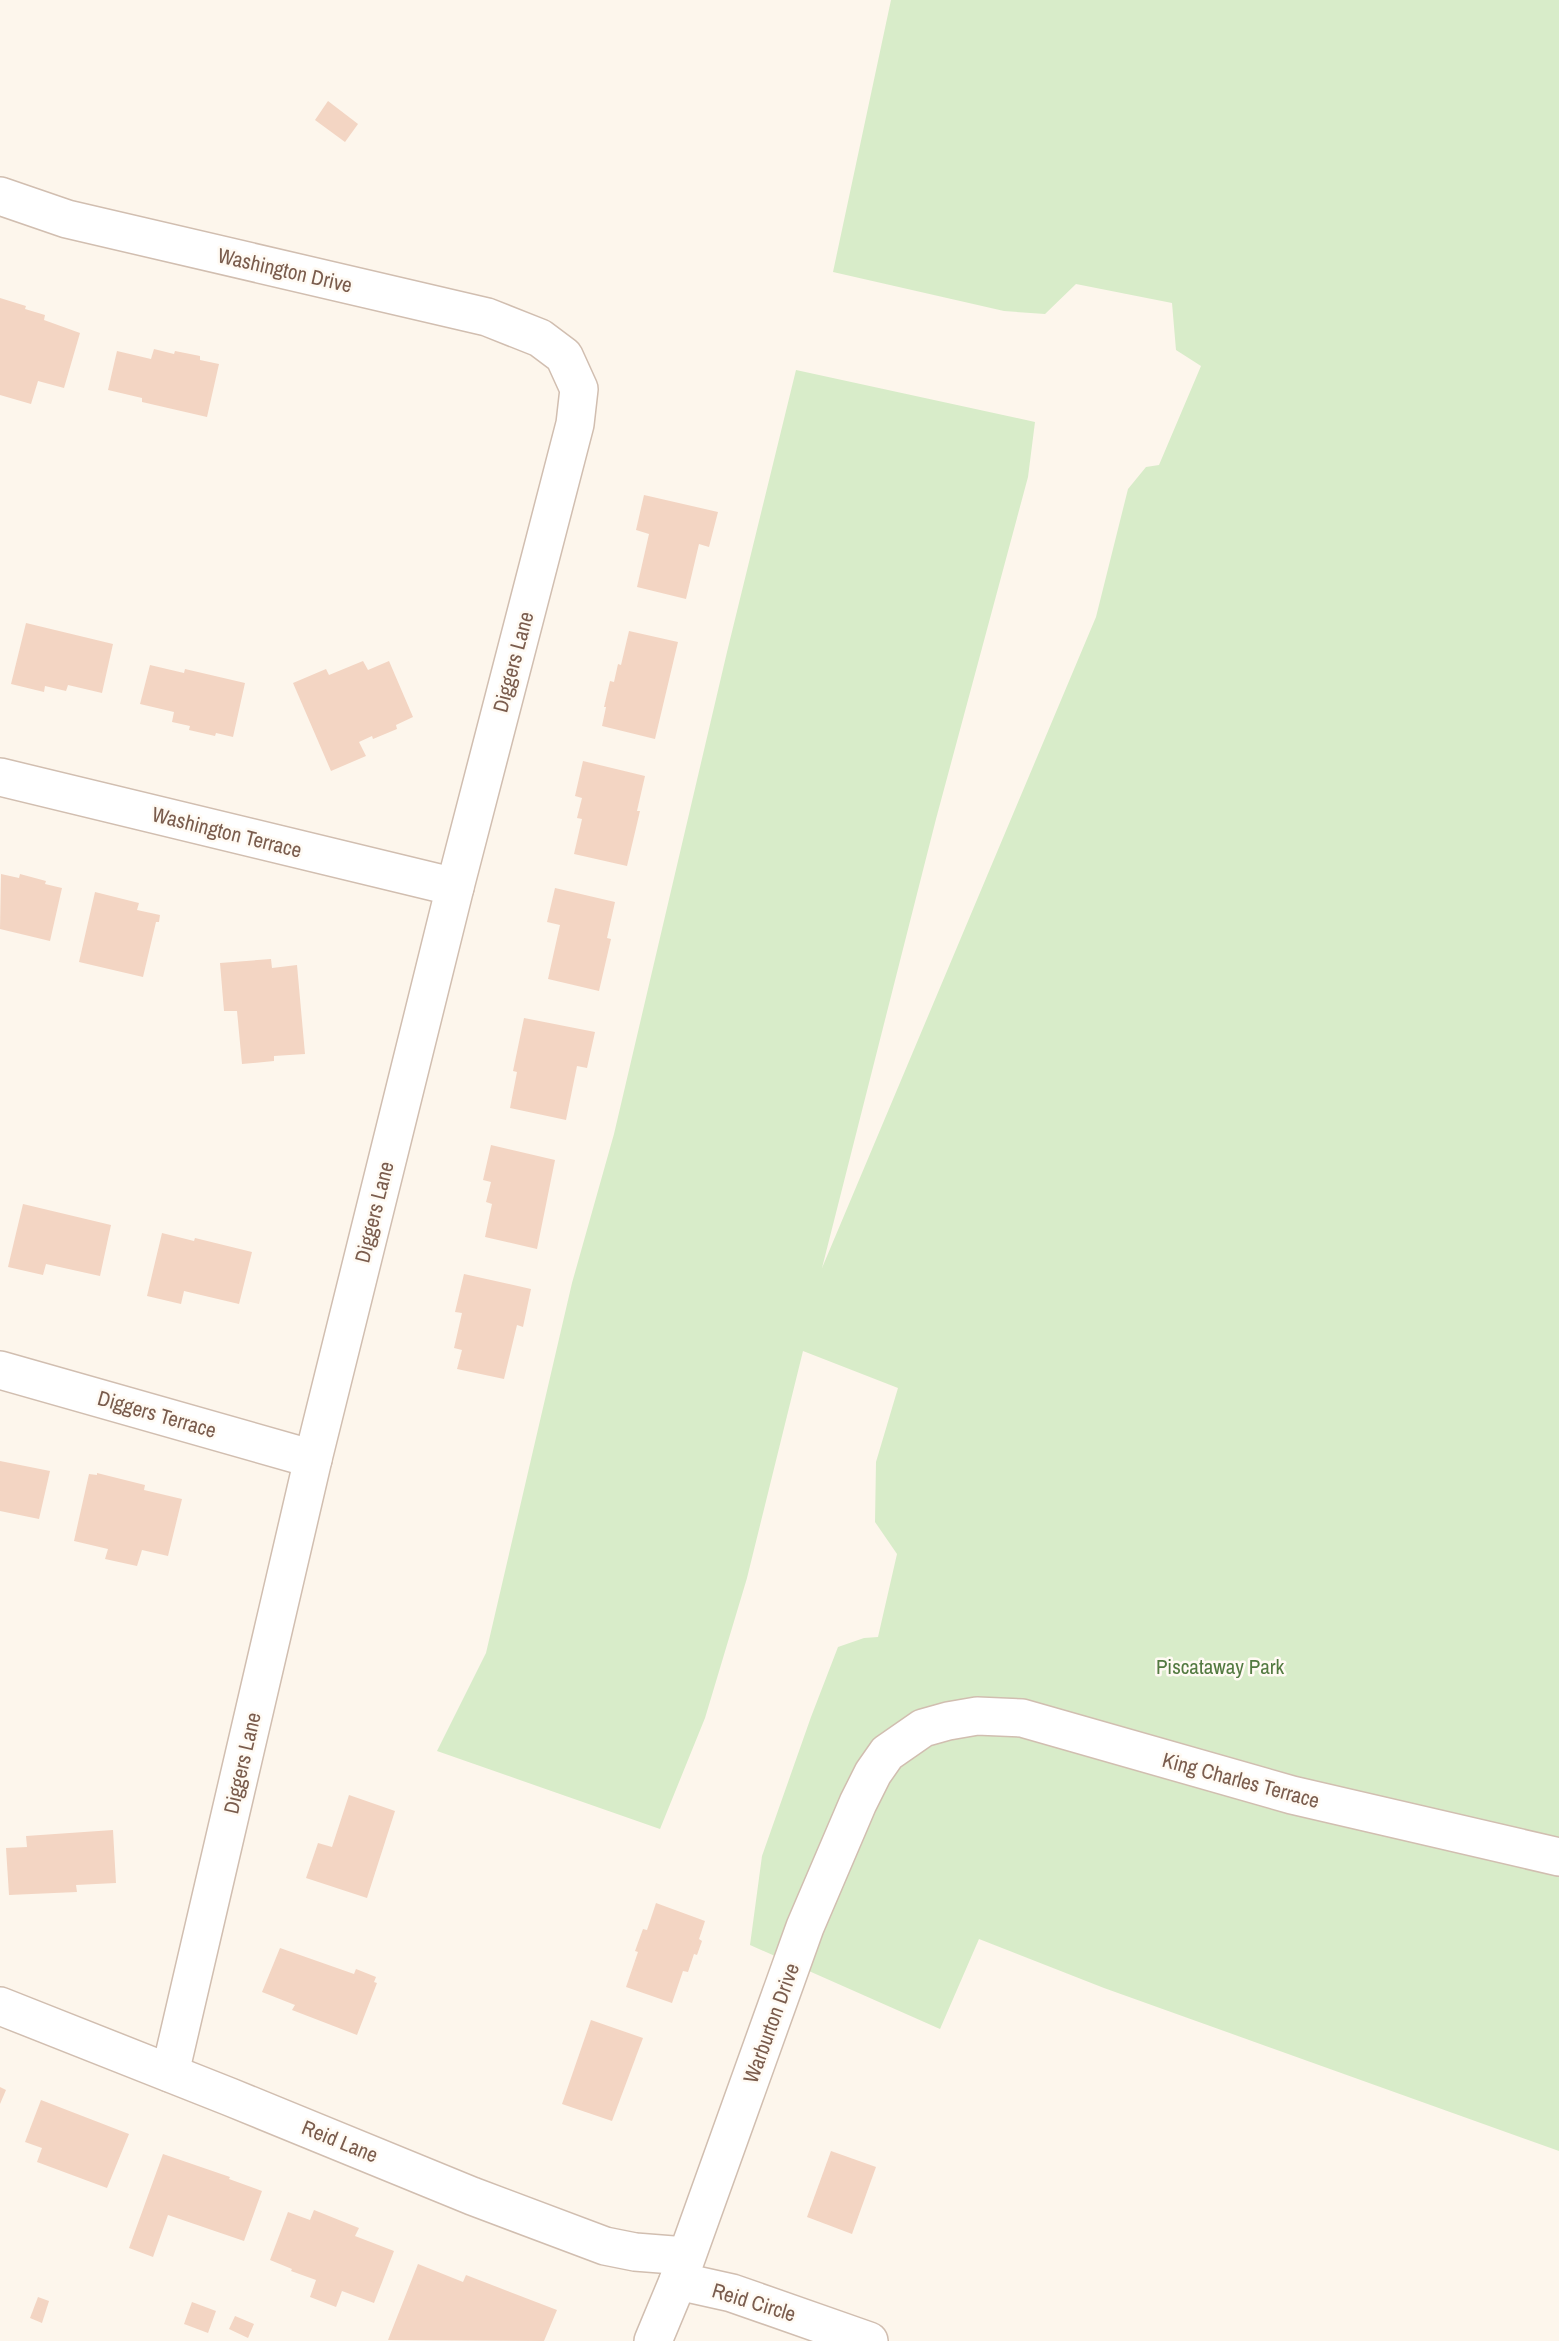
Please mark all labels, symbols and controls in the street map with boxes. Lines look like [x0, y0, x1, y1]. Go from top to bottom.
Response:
street label: Washington Drive [215, 240, 355, 300]
street label: Diggers Lane [486, 608, 540, 716]
street label: Washington Terrace [149, 799, 305, 865]
street label: Diggers Lane [347, 1158, 401, 1266]
street label: Diggers Terrace [94, 1383, 220, 1445]
park label: Piscataway Park [1156, 1652, 1285, 1681]
street label: Diggers Lane [216, 1709, 268, 1817]
street label: King Charles Terrace [1159, 1745, 1323, 1815]
street label: Warburton Drive [736, 1959, 806, 2087]
street label: Reid Lane [298, 2113, 382, 2169]
street label: Reid Circle [709, 2276, 799, 2328]

